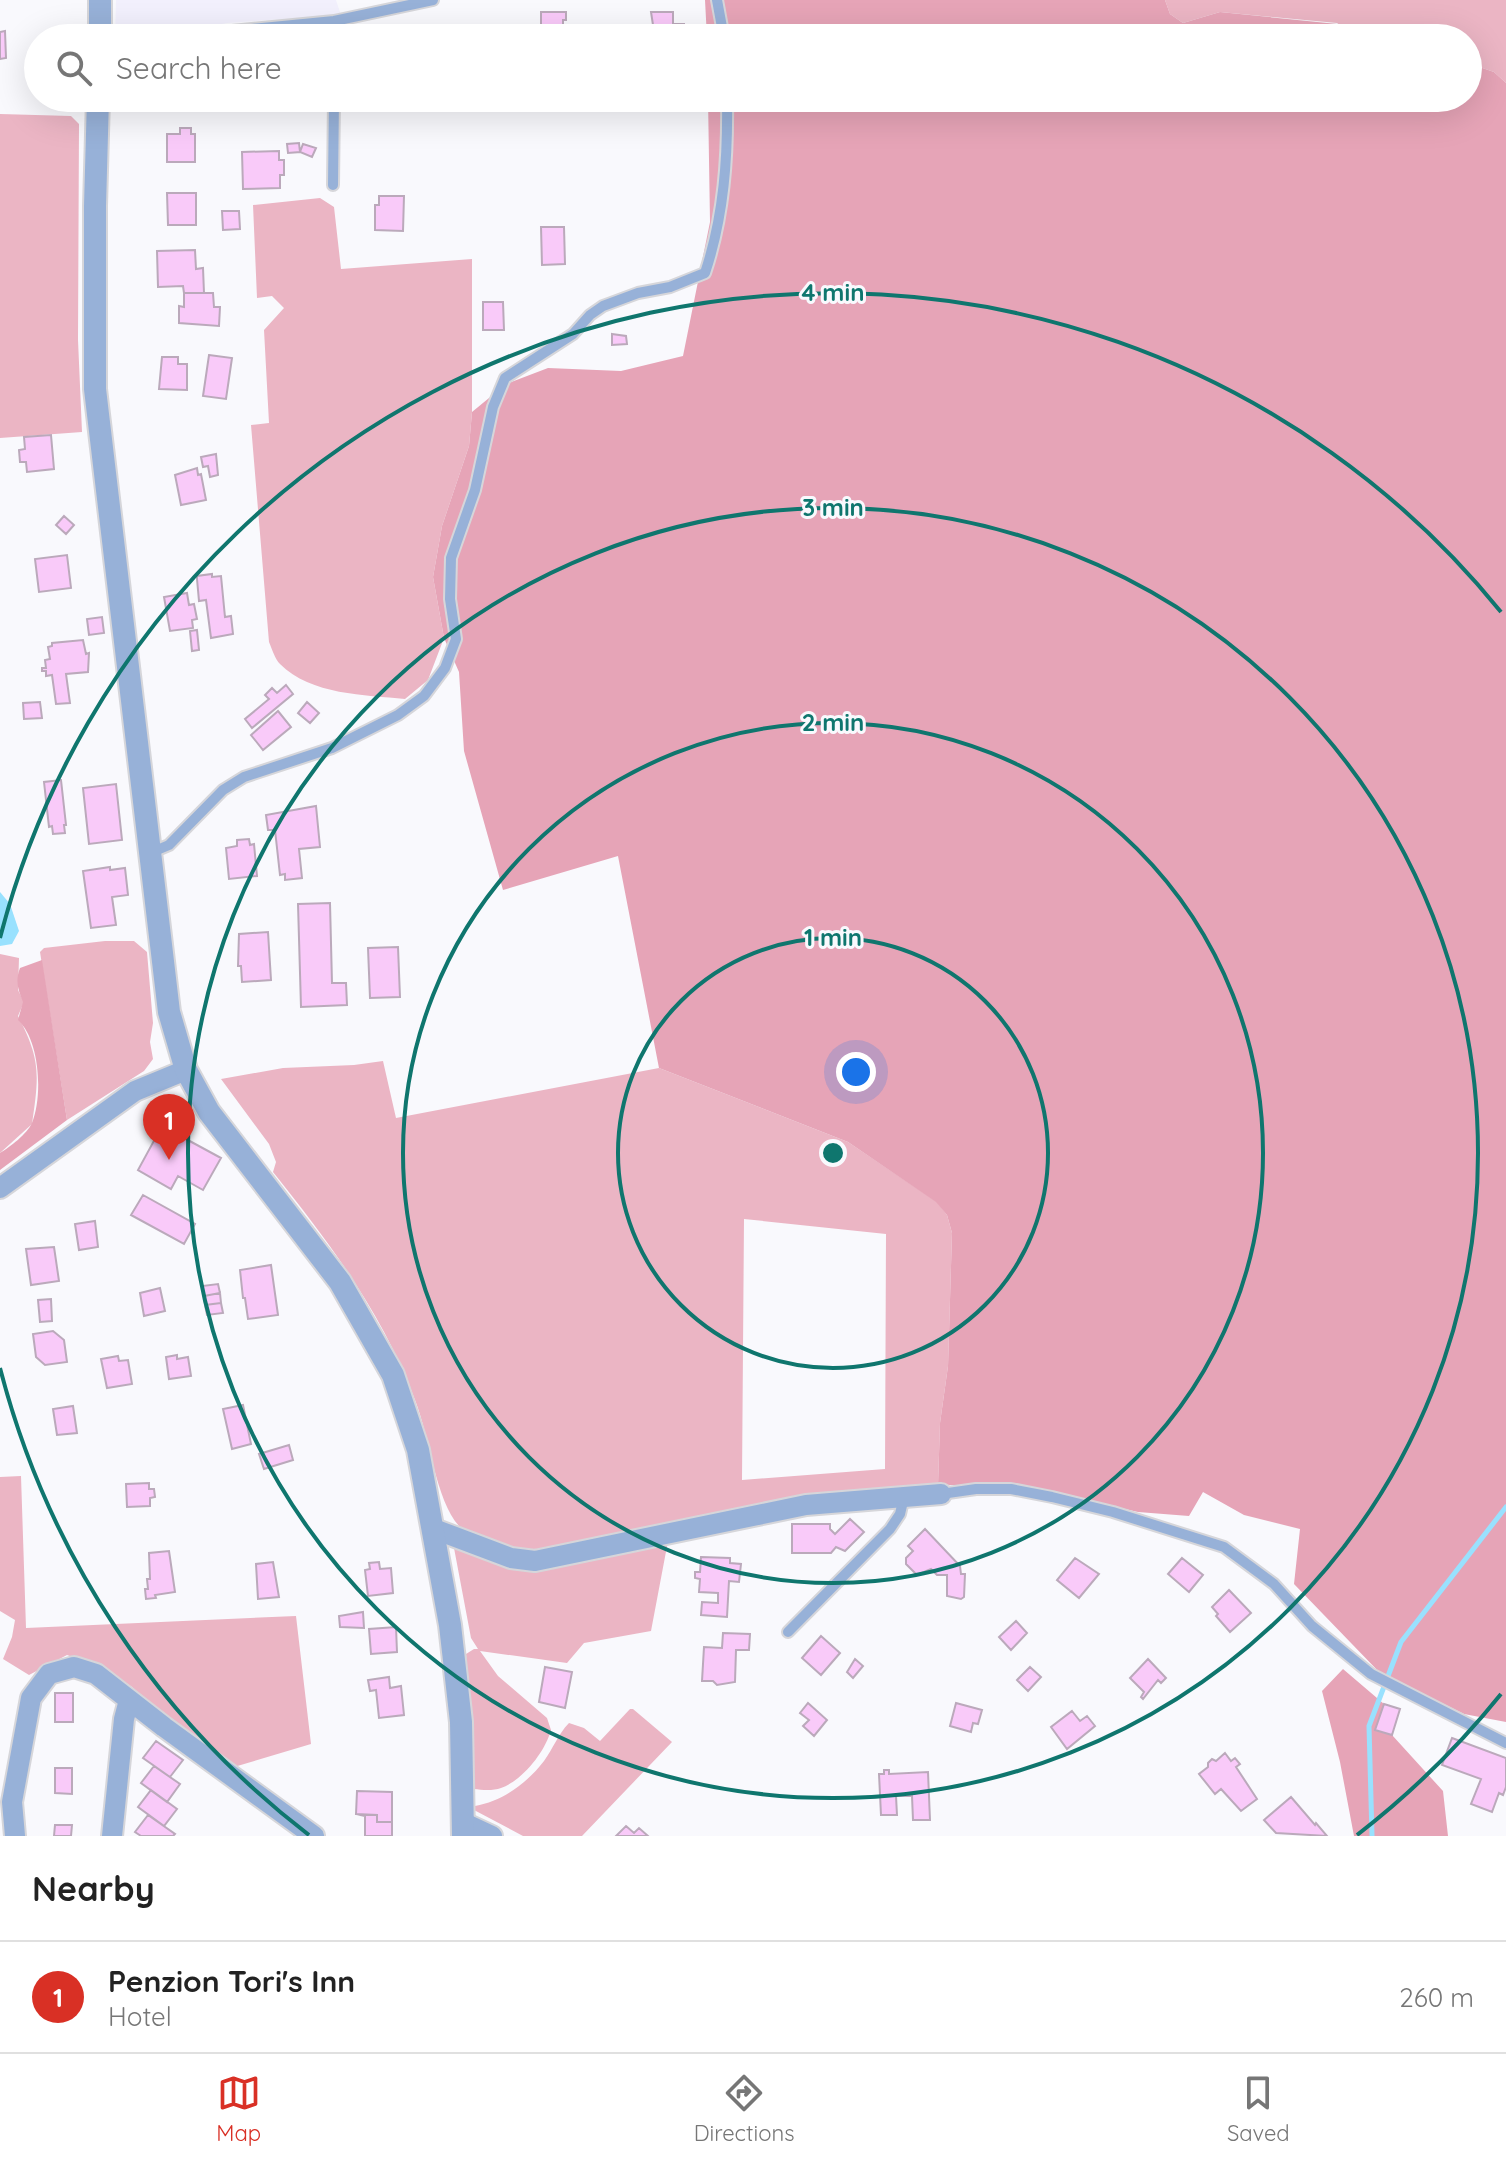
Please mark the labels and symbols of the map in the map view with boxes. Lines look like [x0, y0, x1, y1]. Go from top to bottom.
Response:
text: 4 min [802, 277, 864, 307]
text: 3 min [802, 492, 864, 522]
text: 2 min [802, 707, 864, 737]
text: 1 min [804, 922, 862, 952]
your location [836, 1052, 876, 1092]
pin: 1 [143, 1094, 195, 1160]
centre of rings [819, 1139, 847, 1167]

